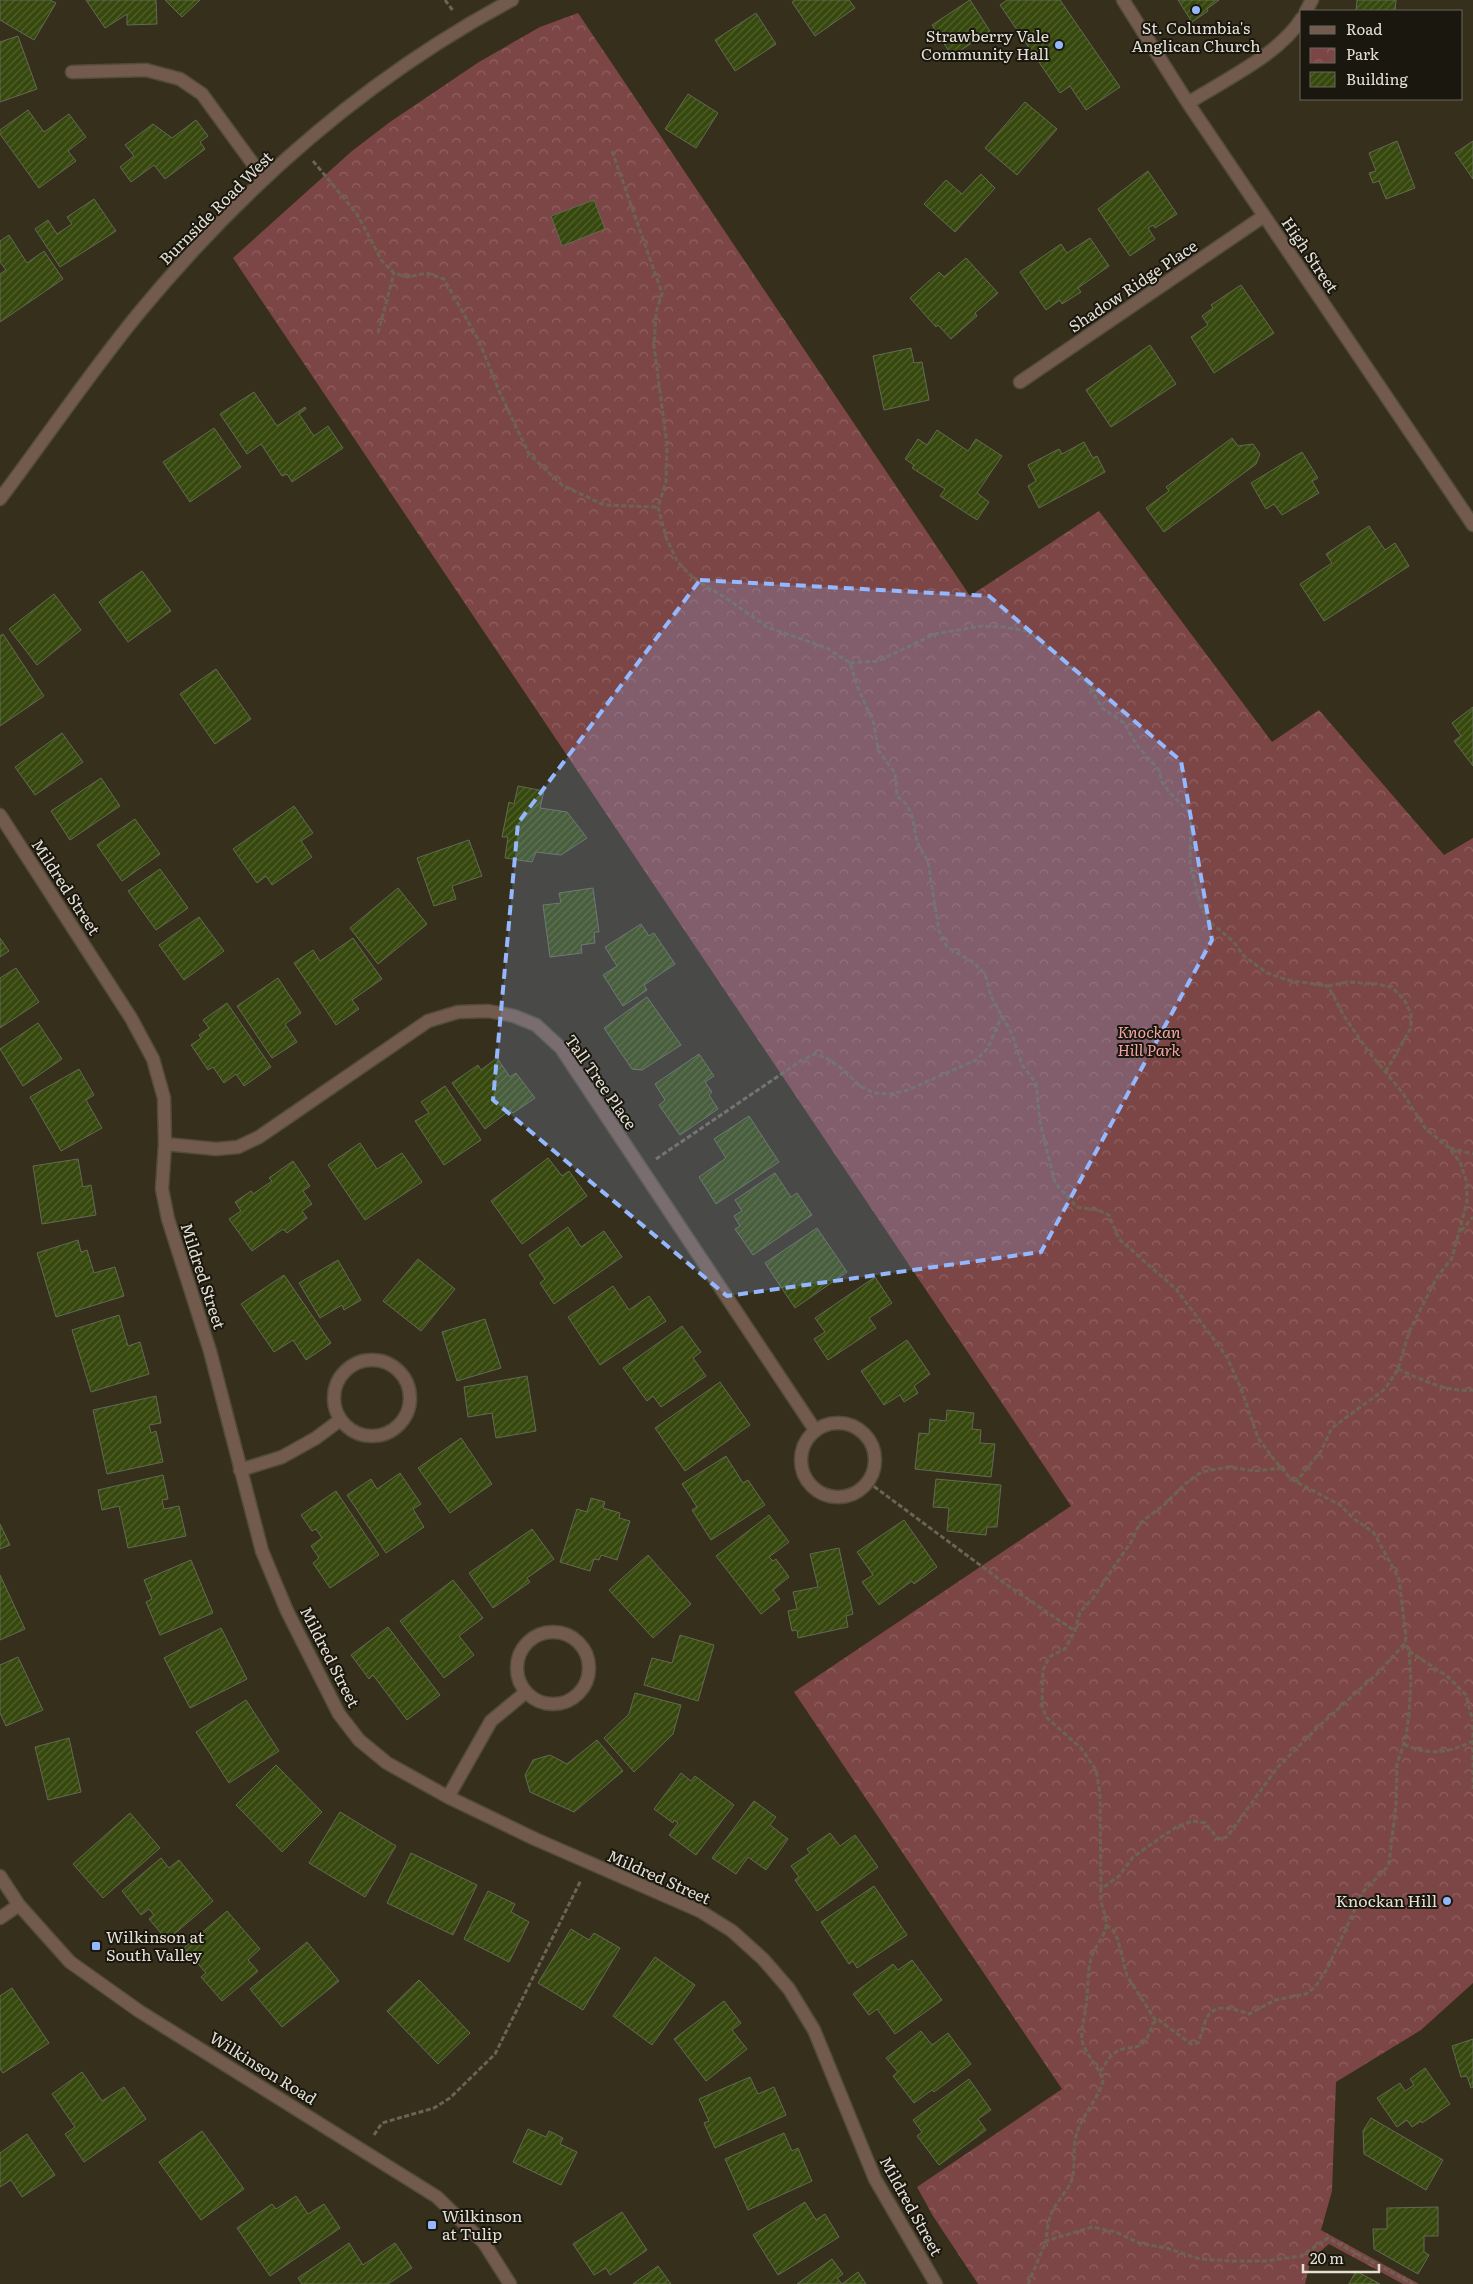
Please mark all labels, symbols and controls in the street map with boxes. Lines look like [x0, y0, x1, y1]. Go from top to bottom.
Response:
marker: St. Columbia's Anglican Church [1190, 4, 1202, 16]
legend [1300, 10, 1463, 100]
place label: St. Columbia's Anglican Church [1132, 15, 1261, 57]
text: Road [1346, 17, 1382, 40]
place label: Strawberry Vale Community Hall [921, 23, 1049, 65]
marker: Strawberry Vale Community Hall [1053, 39, 1065, 51]
text: Park [1346, 42, 1380, 65]
text: Building [1346, 67, 1408, 90]
street label: Burnside Road West [153, 145, 278, 270]
street label: High Street [1277, 212, 1345, 298]
street label: Shadow Ridge Place [1063, 233, 1202, 337]
street label: Mildred Street [27, 834, 107, 940]
park label: Knockan Hill Park [1117, 1019, 1181, 1061]
street label: Tall Tree Place [560, 1029, 644, 1134]
street label: Mildred Street [175, 1219, 233, 1333]
street label: Mildred Street [295, 1602, 367, 1712]
street label: Mildred Street [604, 1843, 715, 1910]
place label: Knockan Hill [1336, 1888, 1437, 1912]
marker: Knockan Hill [1441, 1895, 1453, 1907]
place label: Wilkinson at South Valley [106, 1924, 205, 1966]
marker: Wilkinson at South Valley [90, 1940, 102, 1952]
street label: Wilkinson Road [205, 2025, 322, 2110]
street label: Mildred Street [875, 2151, 949, 2260]
place label: Wilkinson at Tulip [442, 2203, 523, 2245]
marker: Wilkinson at Tulip [426, 2219, 438, 2231]
scale bar [1303, 2242, 1379, 2274]
text: 20 m [1310, 2246, 1344, 2269]

